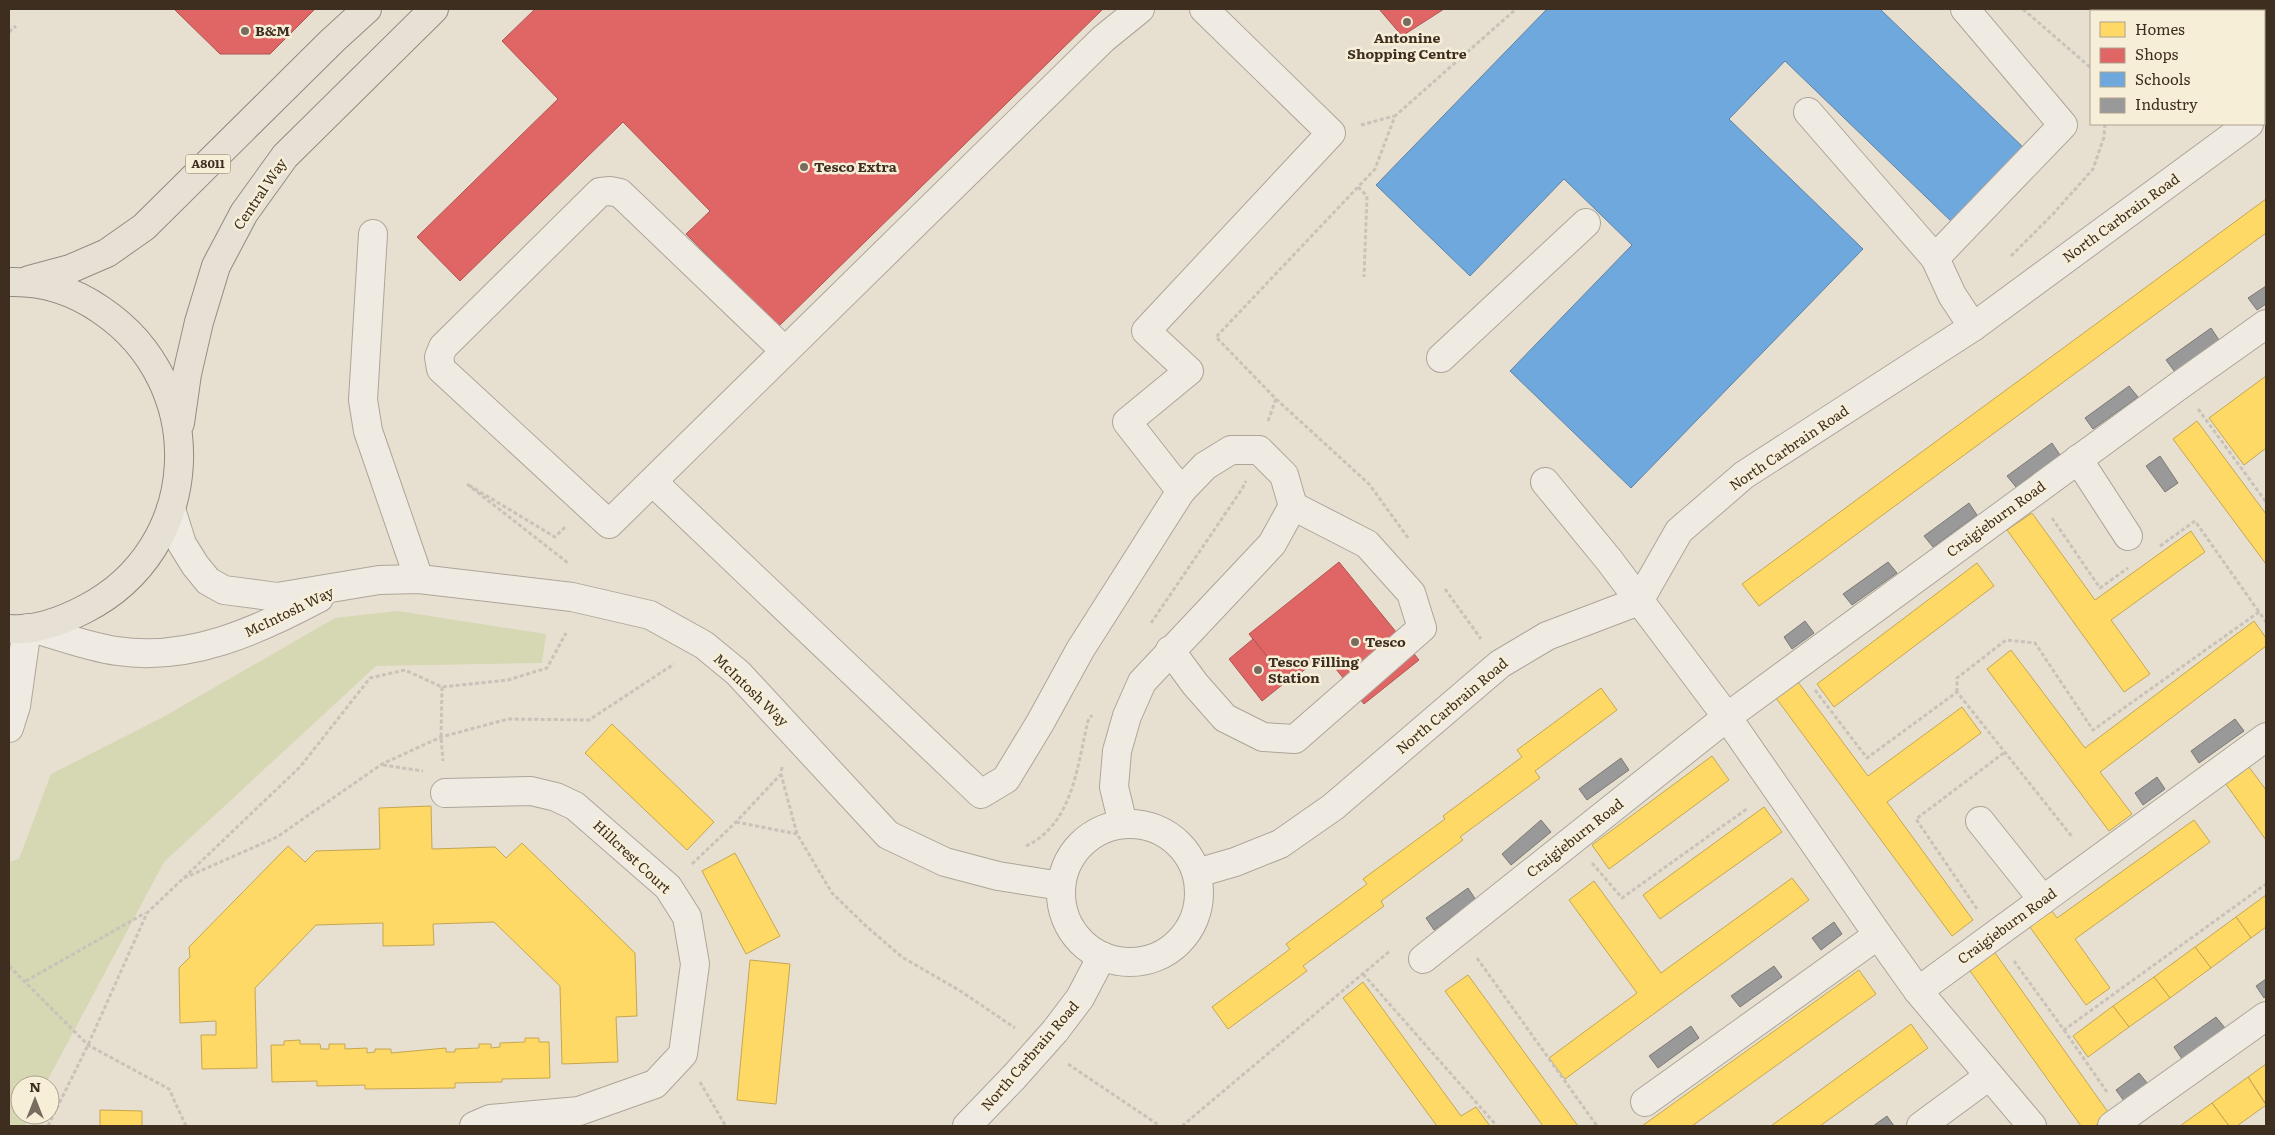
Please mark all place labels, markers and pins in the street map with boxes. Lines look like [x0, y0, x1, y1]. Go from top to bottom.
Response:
marker: Antonine Shopping Centre [1401, 16, 1413, 28]
place label: B&M [255, 20, 290, 40]
marker: B&M [239, 25, 251, 37]
place label: Antonine Shopping Centre [1347, 27, 1467, 63]
place label: Tesco Extra [814, 156, 898, 176]
marker: Tesco Extra [798, 161, 810, 173]
place label: Tesco [1365, 631, 1406, 651]
marker: Tesco [1349, 636, 1361, 648]
place label: Tesco Filling Station [1268, 651, 1360, 687]
marker: Tesco Filling Station [1252, 664, 1264, 676]

